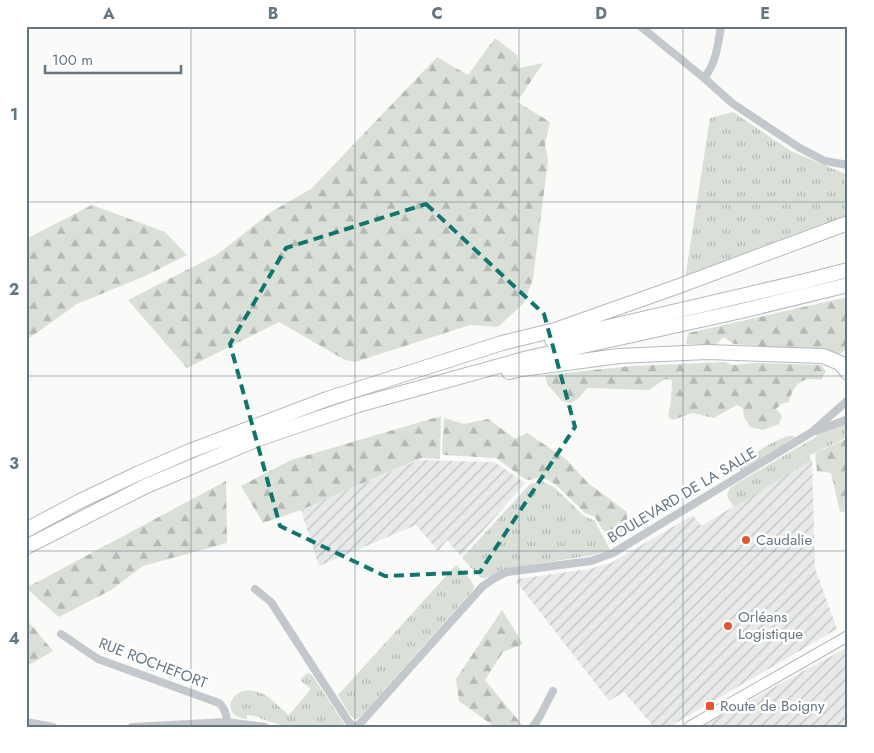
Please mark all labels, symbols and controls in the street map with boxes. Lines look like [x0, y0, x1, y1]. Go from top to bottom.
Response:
text: A [102, 2, 115, 25]
text: B [268, 2, 278, 25]
text: C [431, 2, 443, 25]
text: D [595, 2, 607, 25]
text: E [760, 2, 770, 25]
scale bar [45, 42, 181, 74]
text: 100 m [52, 49, 93, 71]
text: 1 [10, 103, 18, 126]
text: 2 [9, 278, 19, 301]
street label: BOULEVARD DE LA SALLE [603, 442, 761, 548]
text: 3 [9, 452, 19, 475]
place label: Caudalie [756, 529, 812, 551]
marker: Caudalie [740, 534, 752, 546]
place label: Orléans Logistique [738, 606, 803, 645]
marker: Orléans Logistique [722, 620, 734, 632]
text: 4 [8, 627, 20, 650]
street label: RUE ROCHEFORT [95, 632, 211, 694]
place label: Route de Boigny [720, 695, 825, 717]
marker: Route de Boigny [704, 700, 716, 712]

